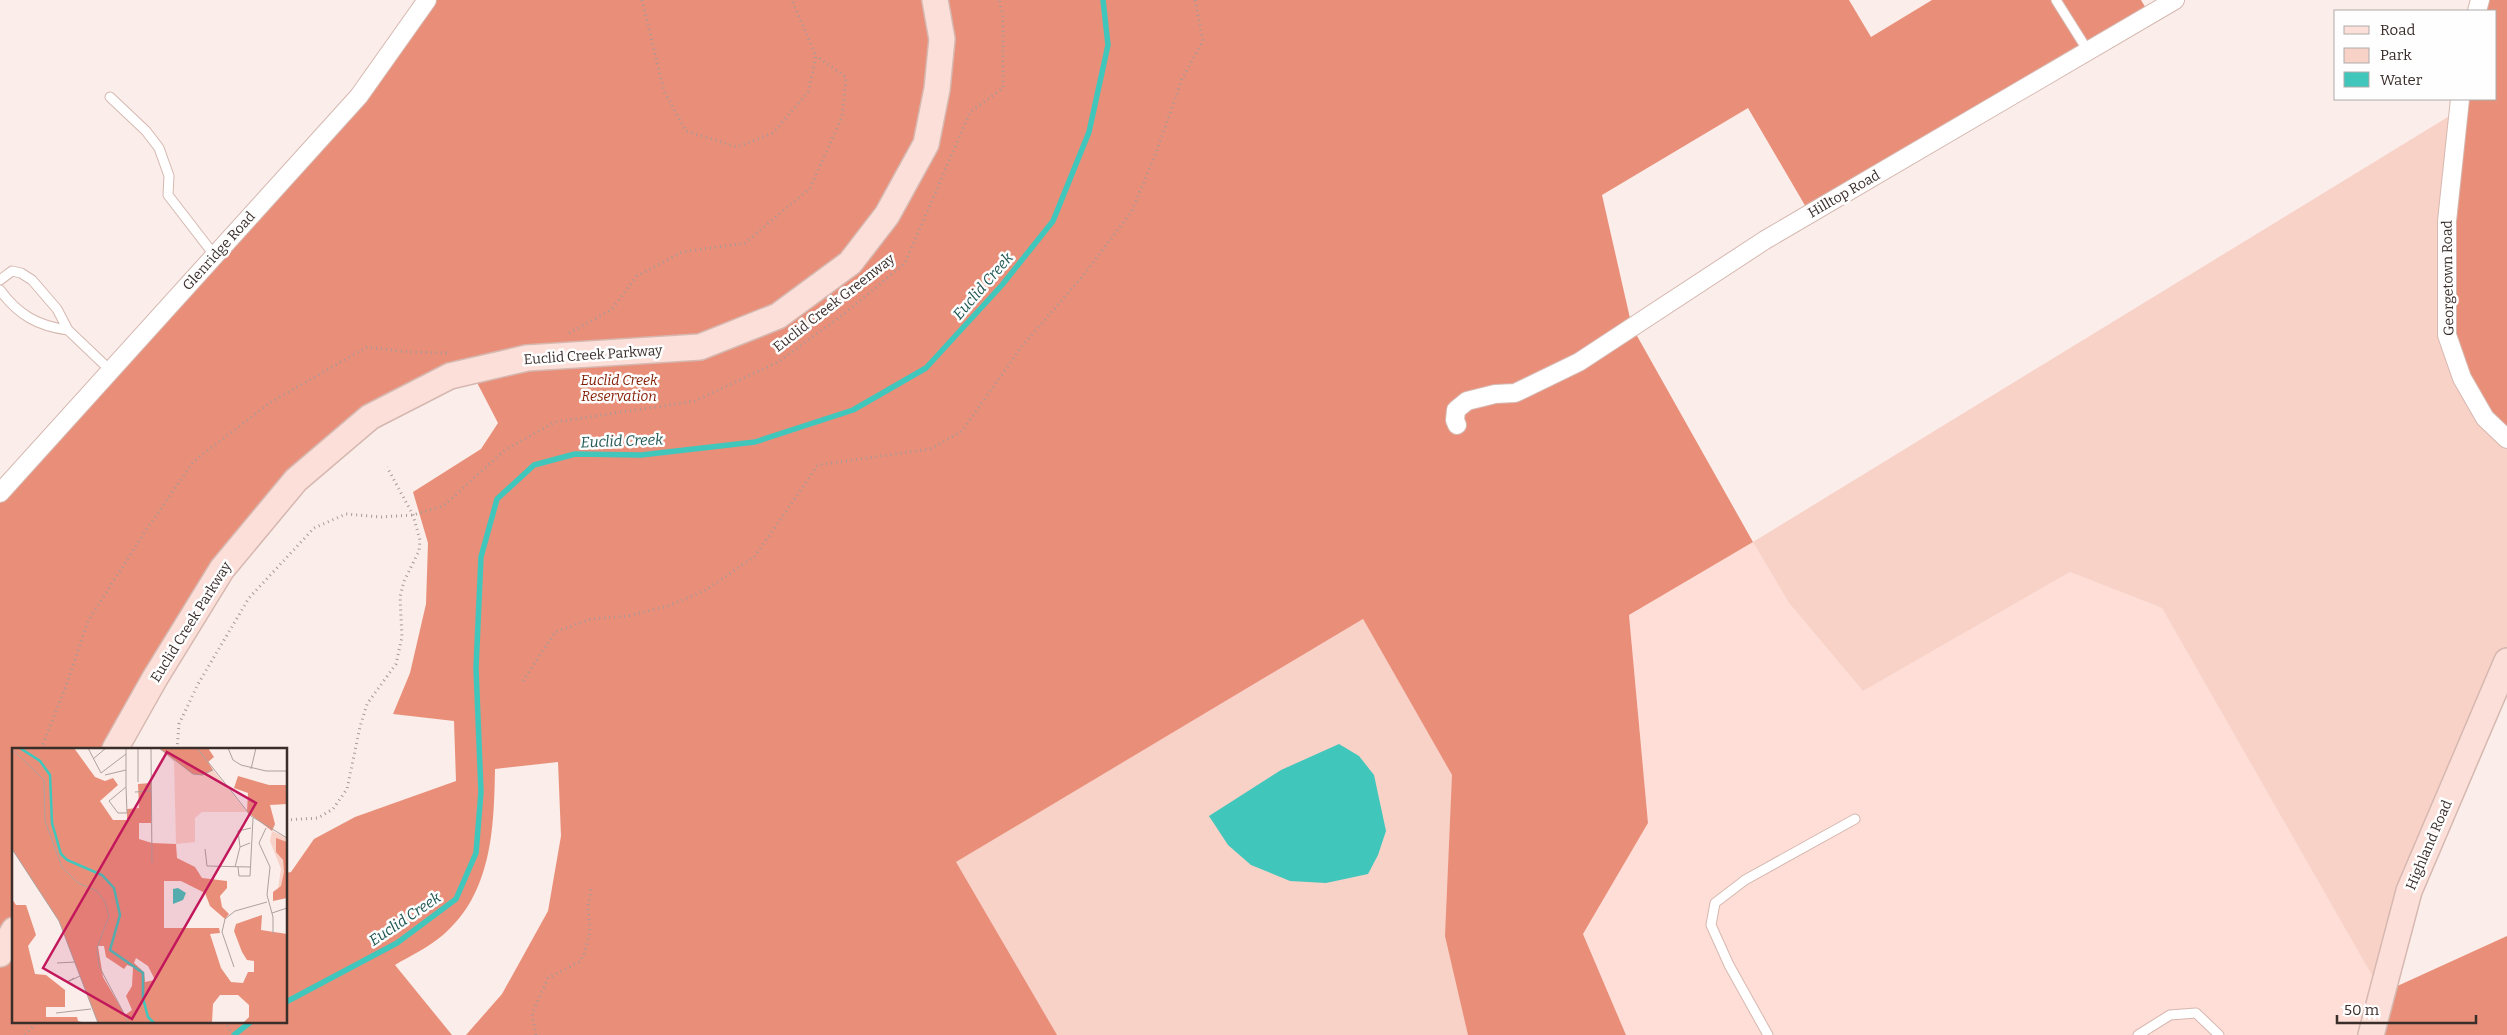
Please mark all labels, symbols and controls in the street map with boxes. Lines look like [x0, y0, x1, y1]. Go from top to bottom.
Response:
legend [2334, 10, 2497, 100]
text: Road [2380, 21, 2415, 39]
text: Park [2380, 46, 2412, 64]
text: Water [2380, 71, 2423, 89]
street label: Hilltop Road [1805, 167, 1883, 221]
street label: Glenridge Road [179, 208, 259, 294]
street label: Georgetown Road [2438, 220, 2458, 336]
water label: Euclid Creek [949, 248, 1017, 323]
street label: Euclid Creek Greenway [770, 250, 899, 356]
street label: Euclid Creek Parkway [523, 342, 663, 368]
park label: Euclid Creek Reservation [580, 372, 658, 405]
water label: Euclid Creek [580, 431, 664, 451]
street label: Euclid Creek Parkway [147, 558, 235, 685]
inset map [12, 748, 288, 1022]
street label: Highland Road [2402, 797, 2456, 893]
water label: Euclid Creek [366, 888, 445, 950]
scale bar [2337, 992, 2476, 1024]
text: 50 m [2344, 1001, 2380, 1019]

